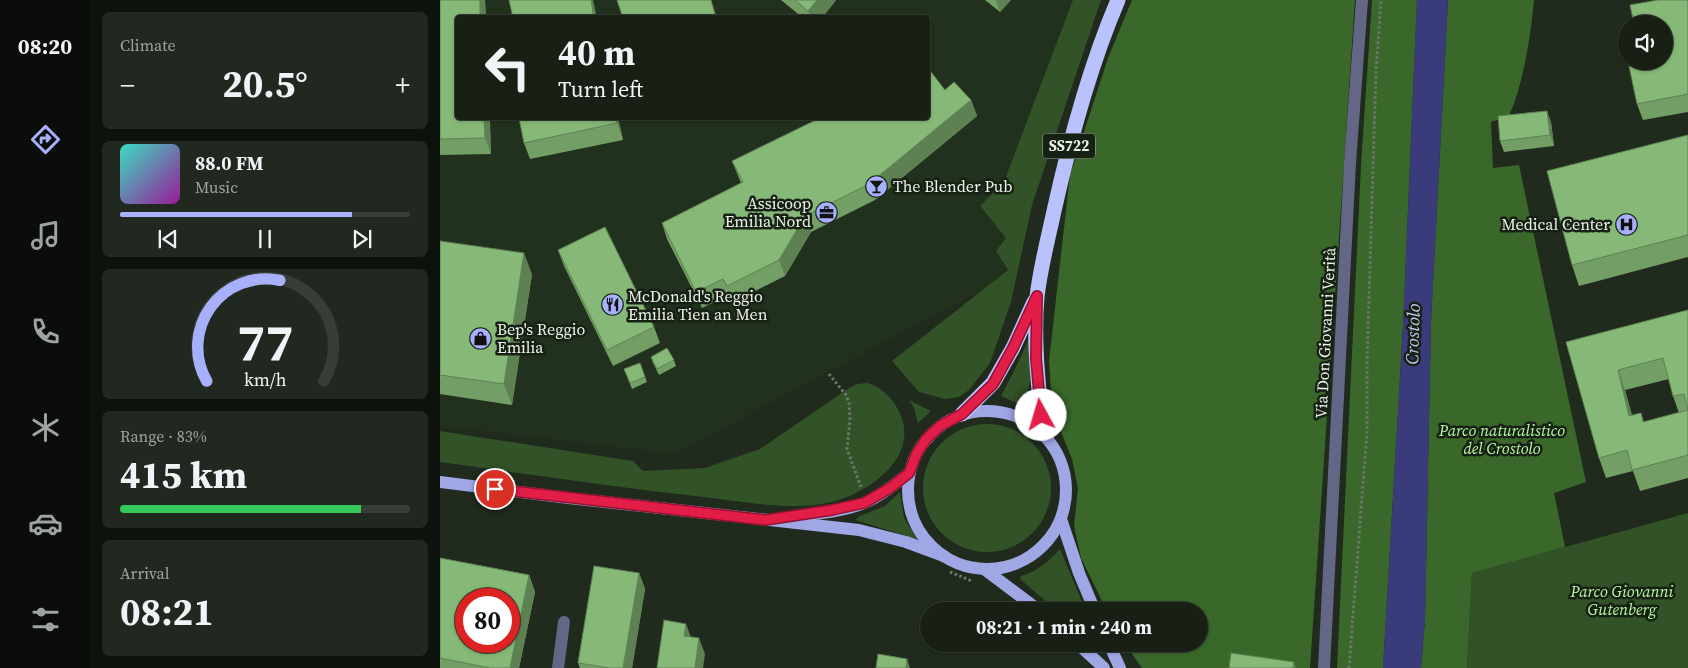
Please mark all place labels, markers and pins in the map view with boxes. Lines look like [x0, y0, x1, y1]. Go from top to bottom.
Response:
bar icon: The Blender Pub [865, 174, 889, 198]
place label: The Blender Pub [893, 175, 1012, 197]
place label: Assicoop Emilia Nord [725, 192, 811, 232]
office icon: Assicoop Emilia Nord [815, 200, 839, 224]
hospital icon: Medical Center [1614, 212, 1638, 236]
place label: Medical Center [1501, 213, 1610, 235]
place label: McDonald's Reggio Emilia Tien an Men [628, 285, 768, 325]
restaurant icon: McDonald's Reggio Emilia Tien an Men [600, 293, 624, 317]
place label: Bep's Reggio Emilia [497, 318, 585, 358]
shop icon: Bep's Reggio Emilia [469, 326, 493, 350]
pin [474, 468, 516, 510]

